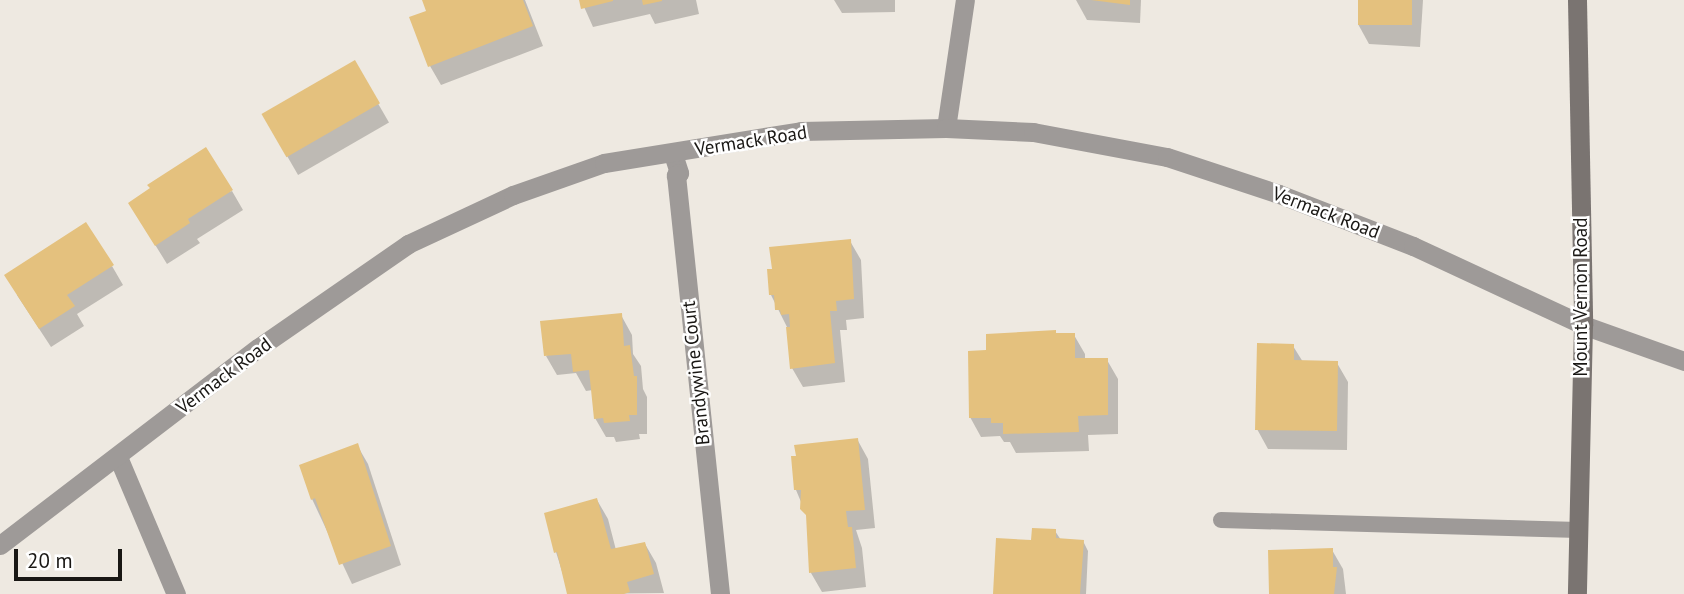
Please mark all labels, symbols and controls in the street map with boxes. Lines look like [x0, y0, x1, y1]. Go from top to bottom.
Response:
street label: Vermack Road [693, 121, 809, 161]
street label: Vermack Road [1269, 182, 1383, 244]
street label: Mount Vernon Road [1570, 217, 1592, 377]
street label: Brandywine Court [677, 300, 715, 446]
street label: Vermack Road [172, 333, 276, 419]
scale bar [18, 534, 126, 578]
text: 20 m [27, 547, 73, 574]

